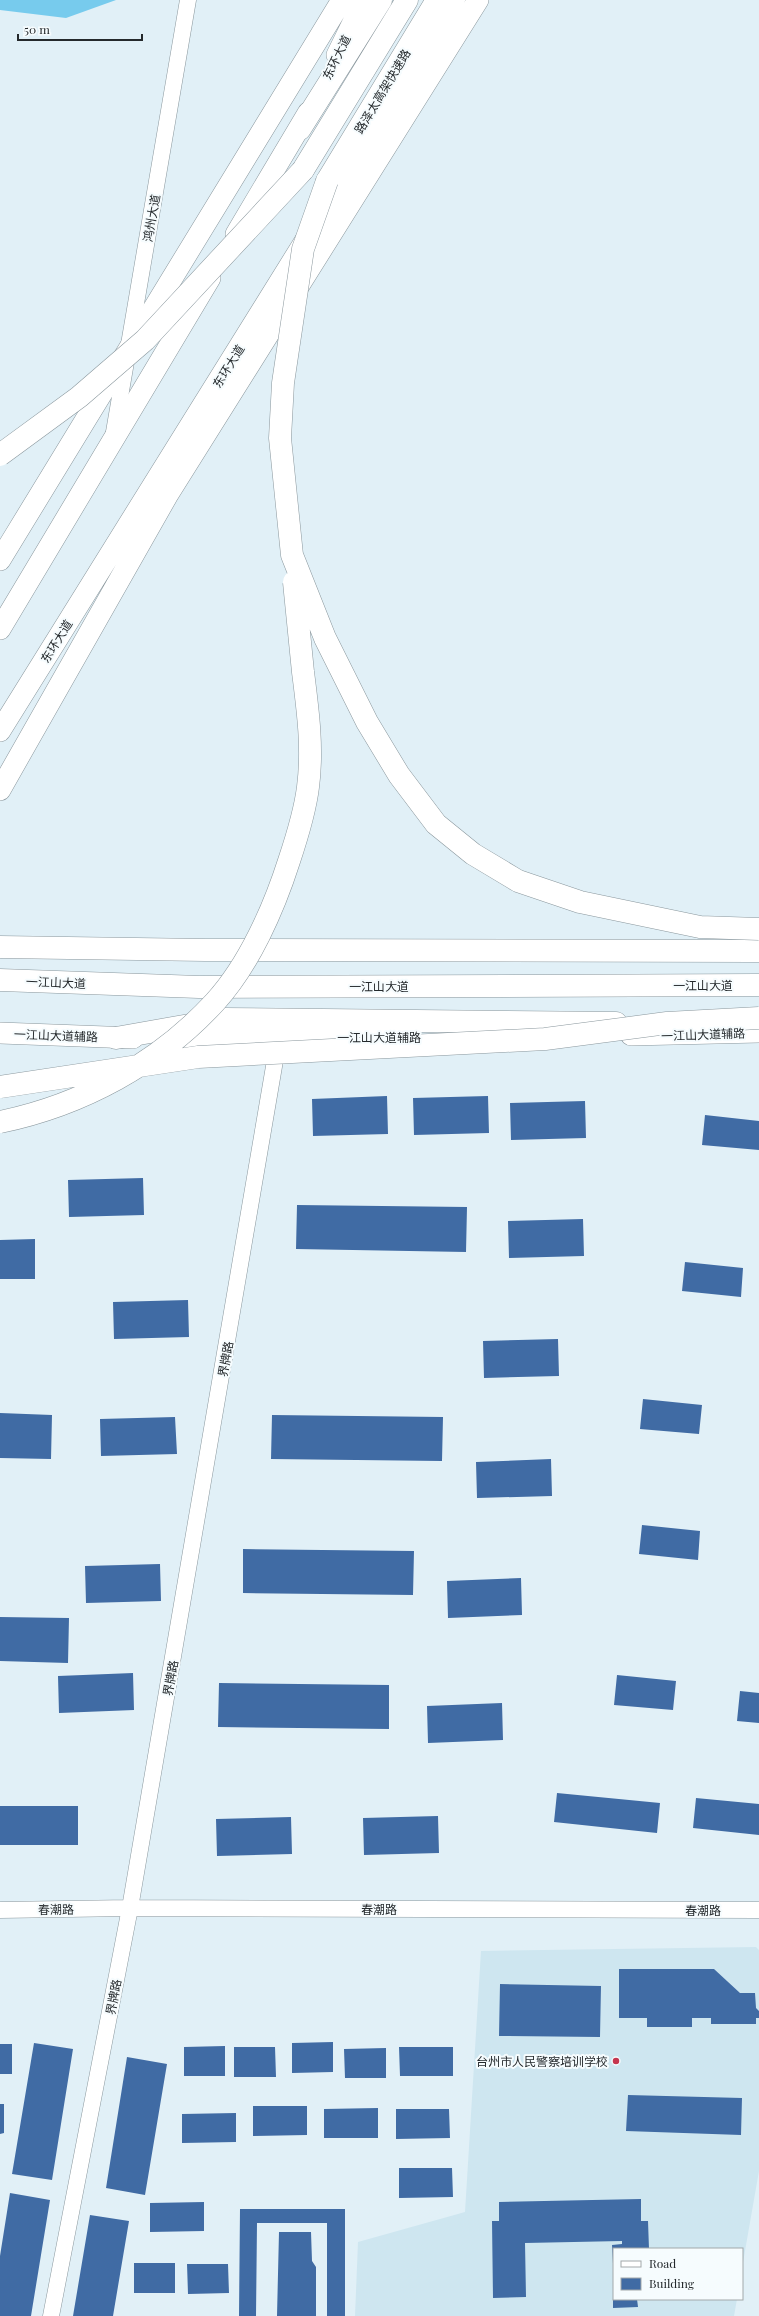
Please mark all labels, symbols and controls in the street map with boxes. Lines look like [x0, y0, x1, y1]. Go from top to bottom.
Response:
scale bar [18, 16, 142, 42]
text: 50 m [24, 21, 50, 37]
street label: 东环大道 [318, 32, 354, 82]
street label: 路泽太高架快速路 [350, 46, 414, 136]
street label: 鸿州大道 [139, 193, 163, 243]
street label: 东环大道 [208, 341, 248, 391]
street label: 东环大道 [36, 616, 76, 666]
street label: 一江山大道 [26, 973, 86, 991]
street label: 一江山大道 [673, 977, 733, 993]
street label: 一江山大道 [349, 978, 409, 994]
street label: 一江山大道辅路 [661, 1025, 745, 1043]
street label: 一江山大道辅路 [14, 1026, 98, 1044]
street label: 一江山大道辅路 [337, 1029, 421, 1045]
street label: 界牌路 [214, 1340, 236, 1378]
street label: 界牌路 [159, 1659, 181, 1697]
street label: 春潮路 [38, 1901, 74, 1917]
street label: 春潮路 [361, 1901, 397, 1917]
street label: 春潮路 [685, 1902, 721, 1918]
street label: 界牌路 [102, 1978, 124, 2016]
place label: 台州市人民警察培训学校 [476, 2053, 608, 2069]
marker: 台州市人民警察培训学校 [611, 2056, 621, 2066]
legend [613, 2248, 743, 2300]
text: Road [649, 2255, 676, 2271]
text: Building [649, 2275, 695, 2291]

